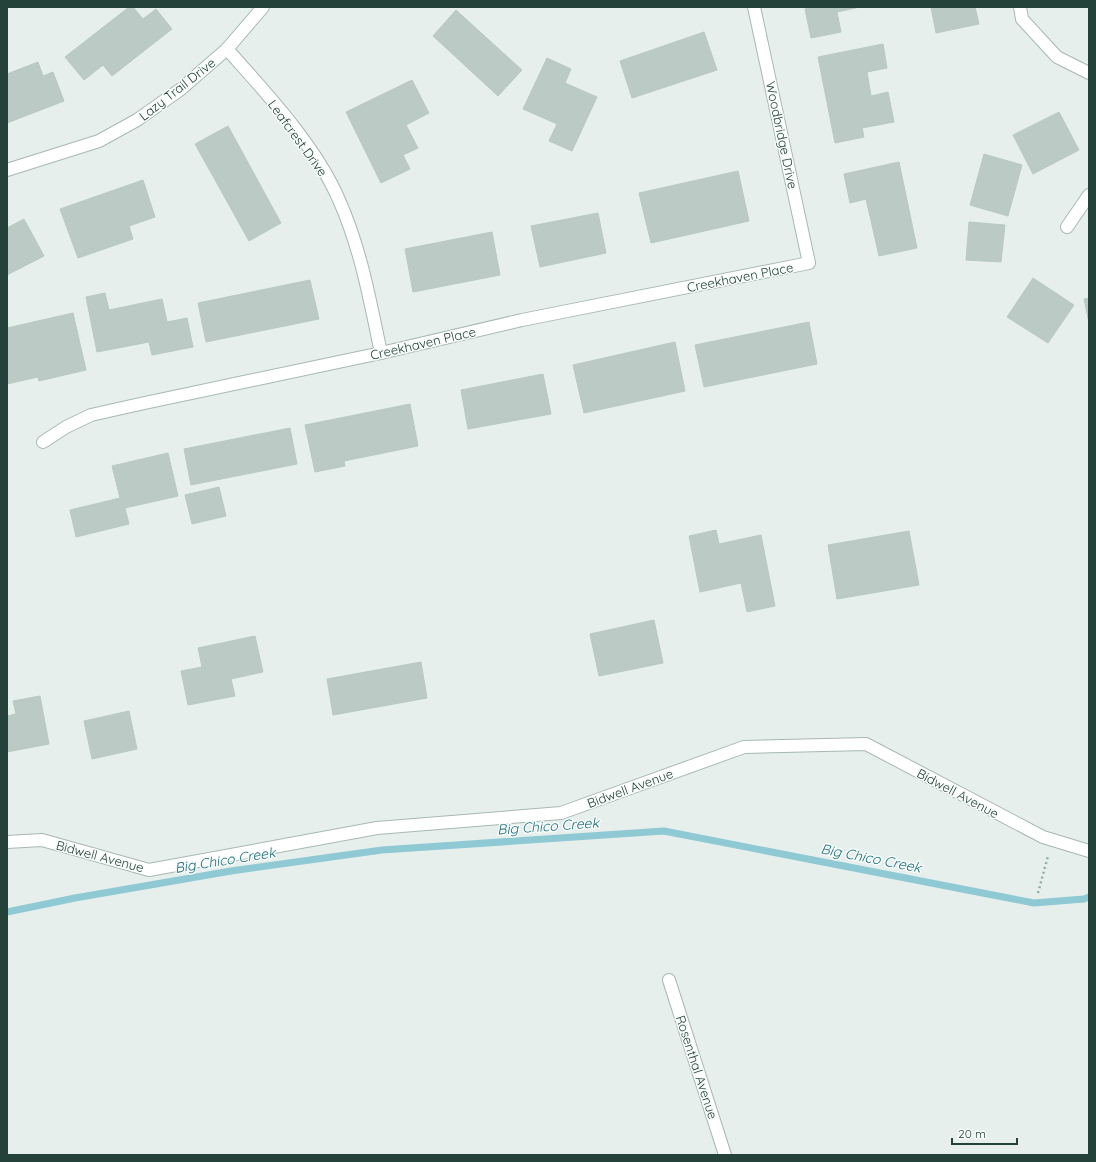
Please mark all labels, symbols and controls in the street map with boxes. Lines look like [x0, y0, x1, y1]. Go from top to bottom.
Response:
street label: Lazy Trail Drive [136, 54, 218, 124]
street label: Woodbridge Drive [763, 80, 801, 190]
street label: Leafcrest Drive [265, 97, 331, 179]
street label: Creekhaven Place [686, 259, 794, 295]
street label: Creekhaven Place [369, 323, 477, 363]
street label: Bidwell Avenue [585, 765, 675, 811]
street label: Bidwell Avenue [914, 765, 1002, 821]
water label: Big Chico Creek [497, 813, 601, 839]
street label: Bidwell Avenue [54, 837, 146, 875]
water label: Big Chico Creek [819, 839, 924, 877]
water label: Big Chico Creek [173, 843, 278, 877]
street label: Rosenthal Avenue [673, 1013, 721, 1121]
scale bar [952, 1120, 1017, 1146]
text: 20 m [958, 1126, 986, 1141]

